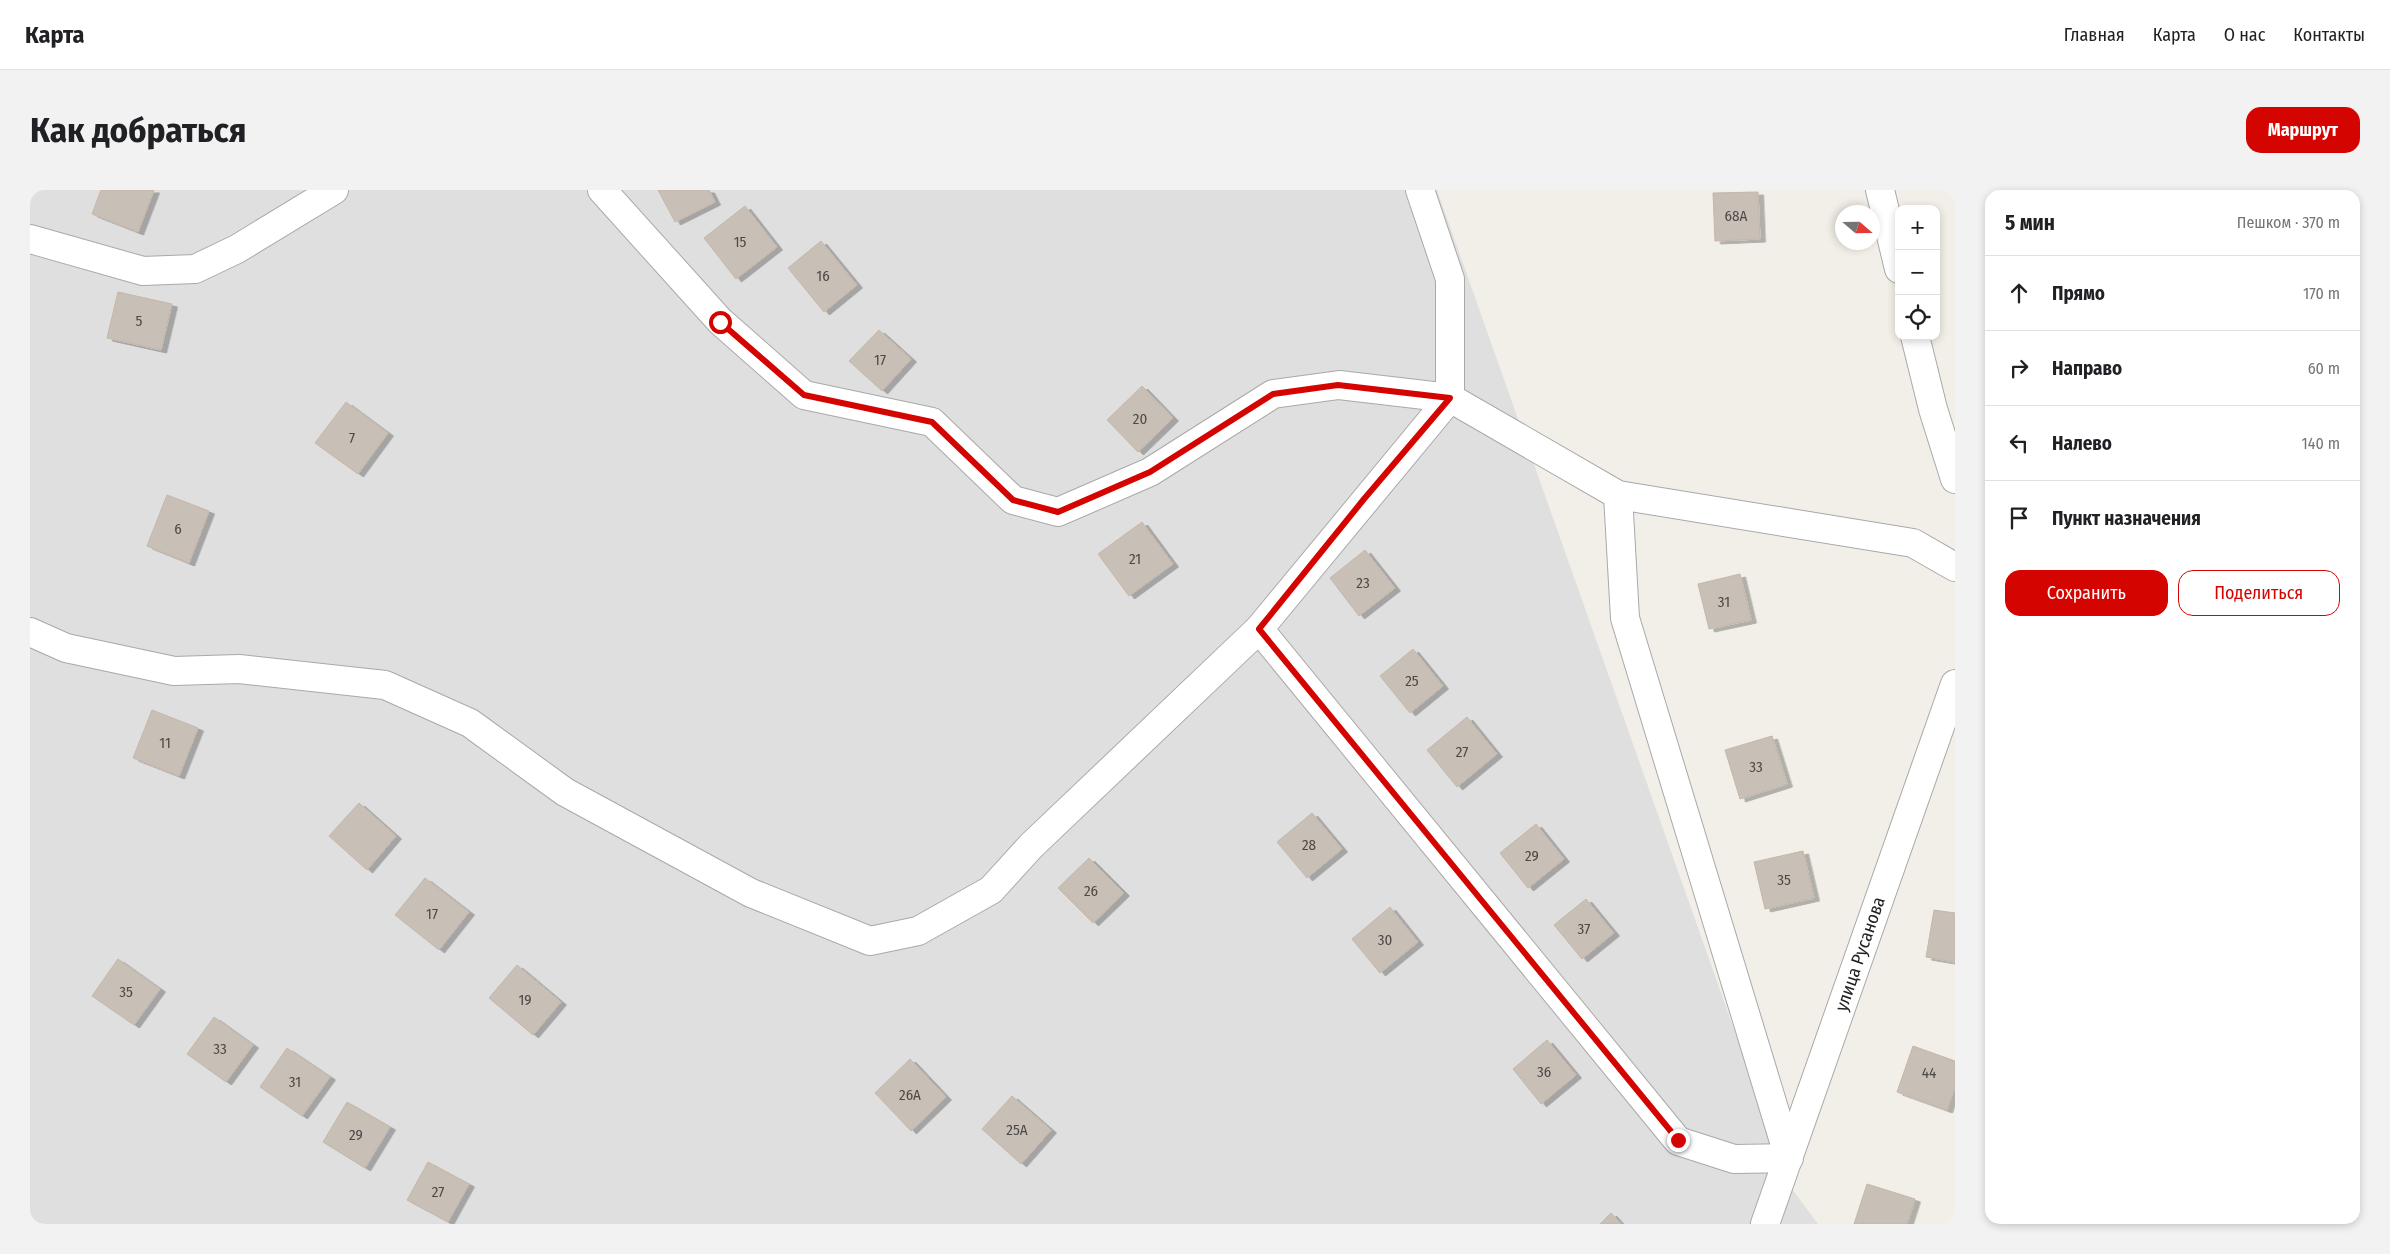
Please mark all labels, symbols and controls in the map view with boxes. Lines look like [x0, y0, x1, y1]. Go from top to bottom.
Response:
text: Карта [25, 21, 84, 49]
text: Главная [2064, 24, 2125, 46]
text: Карта [2153, 24, 2196, 46]
text: О нас [2224, 24, 2265, 46]
text: Контакты [2293, 24, 2365, 46]
button: Маршрут [2246, 107, 2360, 153]
text: Как добраться [30, 109, 247, 151]
north arrow [1835, 205, 1880, 250]
map controls [1895, 205, 1940, 340]
button: + [1895, 205, 1940, 250]
house number: 68А [1725, 207, 1748, 225]
text: 5 мин [2005, 210, 2055, 236]
text: Пешком · 370 m [2237, 213, 2340, 232]
house number: 15 [734, 233, 746, 251]
button: − [1895, 250, 1940, 295]
house number: 16 [816, 267, 830, 285]
icon: ahead [2005, 279, 2033, 307]
text: Прямо [2052, 282, 2105, 305]
text: 170 m [2303, 284, 2340, 303]
button: locate [1895, 295, 1940, 340]
route start [709, 311, 732, 334]
house number: 5 [136, 312, 143, 330]
house number: 17 [874, 351, 886, 369]
icon: right [2005, 354, 2033, 382]
text: Направо [2052, 357, 2122, 380]
text: 60 m [2308, 359, 2340, 378]
house number: 20 [1133, 410, 1147, 428]
house number: 7 [349, 429, 355, 447]
icon: left [2005, 429, 2033, 457]
text: Налево [2052, 432, 2112, 455]
text: 140 m [2302, 434, 2340, 453]
icon: arrive [2005, 504, 2033, 532]
text: Пункт назначения [2052, 507, 2201, 530]
house number: 6 [174, 520, 182, 538]
house number: 21 [1129, 550, 1141, 568]
button: Сохранить [2005, 570, 2168, 616]
button: Поделиться [2178, 570, 2340, 616]
house number: 23 [1356, 574, 1370, 592]
house number: 31 [1718, 593, 1730, 611]
house number: 25 [1405, 672, 1419, 690]
house number: 11 [159, 734, 171, 752]
house number: 27 [1456, 743, 1468, 761]
house number: 33 [1749, 758, 1763, 776]
house number: 28 [1302, 836, 1316, 854]
house number: 29 [1525, 847, 1539, 865]
house number: 35 [1777, 871, 1791, 889]
house number: 26 [1084, 882, 1098, 900]
street label: улица Русанова [1830, 894, 1890, 1014]
house number: 17 [426, 905, 438, 923]
house number: 37 [1578, 920, 1590, 938]
house number: 30 [1378, 931, 1392, 949]
house number: 35 [119, 983, 133, 1001]
house number: 19 [518, 991, 532, 1009]
house number: 33 [213, 1040, 227, 1058]
house number: 36 [1537, 1063, 1551, 1081]
house number: 44 [1922, 1064, 1936, 1082]
house number: 31 [289, 1073, 301, 1091]
house number: 26А [899, 1086, 921, 1104]
house number: 25А [1006, 1121, 1028, 1139]
house number: 29 [349, 1126, 363, 1144]
route end [1667, 1129, 1690, 1152]
house number: 27 [432, 1183, 444, 1201]

